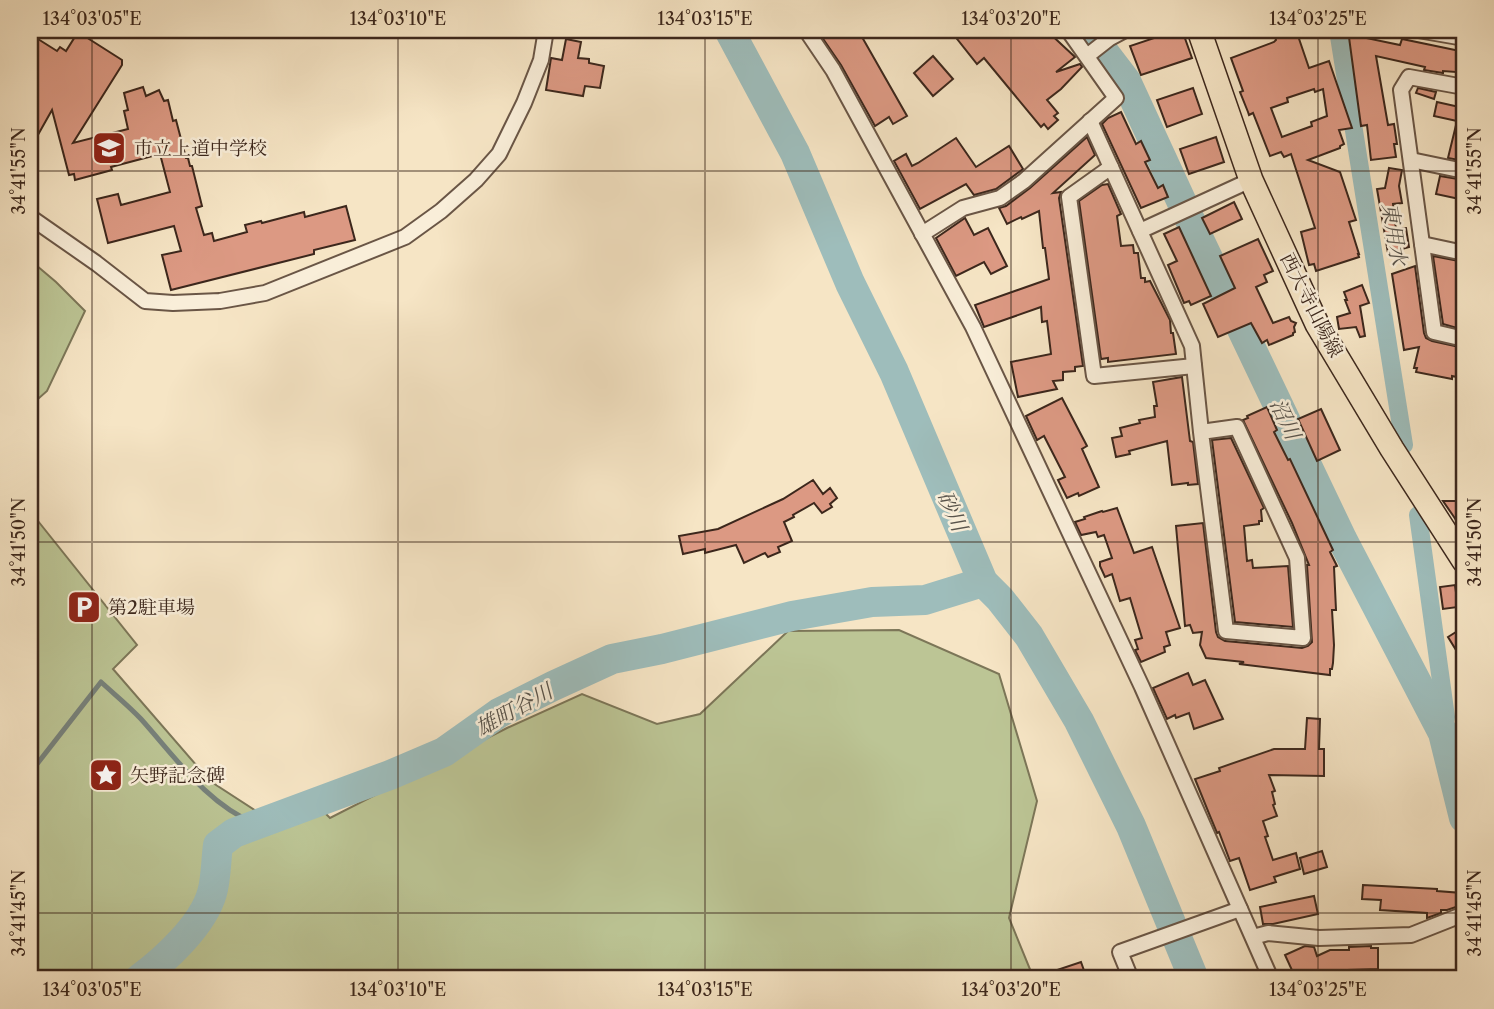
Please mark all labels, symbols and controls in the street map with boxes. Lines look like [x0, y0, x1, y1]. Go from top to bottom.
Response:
text: 134°03'05"E [42, 8, 142, 30]
text: 134°03'10"E [350, 8, 446, 30]
text: 134°03'15"E [657, 8, 753, 30]
text: 134°03'20"E [961, 8, 1061, 30]
text: 134°03'25"E [1269, 8, 1367, 30]
text: 34°41'55"N [8, 127, 30, 215]
text: 34°41'55"N [1464, 127, 1486, 215]
school or university icon: 市立上道中学校 [90, 129, 128, 167]
place label: 市立上道中学校 [134, 137, 267, 160]
water label: 東用水 [1377, 201, 1412, 269]
street label: 西大寺山陽線 [1275, 249, 1348, 361]
water label: 沼川 [1265, 394, 1307, 445]
water label: 砂川 [932, 487, 973, 537]
text: 34°41'50"N [8, 497, 30, 587]
text: 34°41'50"N [1464, 497, 1486, 587]
parking icon: 第2駐車場 [65, 588, 103, 626]
place label: 第2駐車場 [108, 596, 195, 619]
water label: 雄町谷川 [471, 677, 558, 741]
place icon: 矢野記念碑 [87, 756, 125, 794]
place label: 矢野記念碑 [130, 764, 225, 787]
text: 34°41'45"N [8, 869, 30, 957]
text: 34°41'45"N [1464, 869, 1486, 957]
text: 134°03'05"E [42, 979, 142, 1001]
text: 134°03'10"E [350, 979, 446, 1001]
text: 134°03'15"E [657, 979, 753, 1001]
text: 134°03'20"E [961, 979, 1061, 1001]
text: 134°03'25"E [1269, 979, 1367, 1001]

